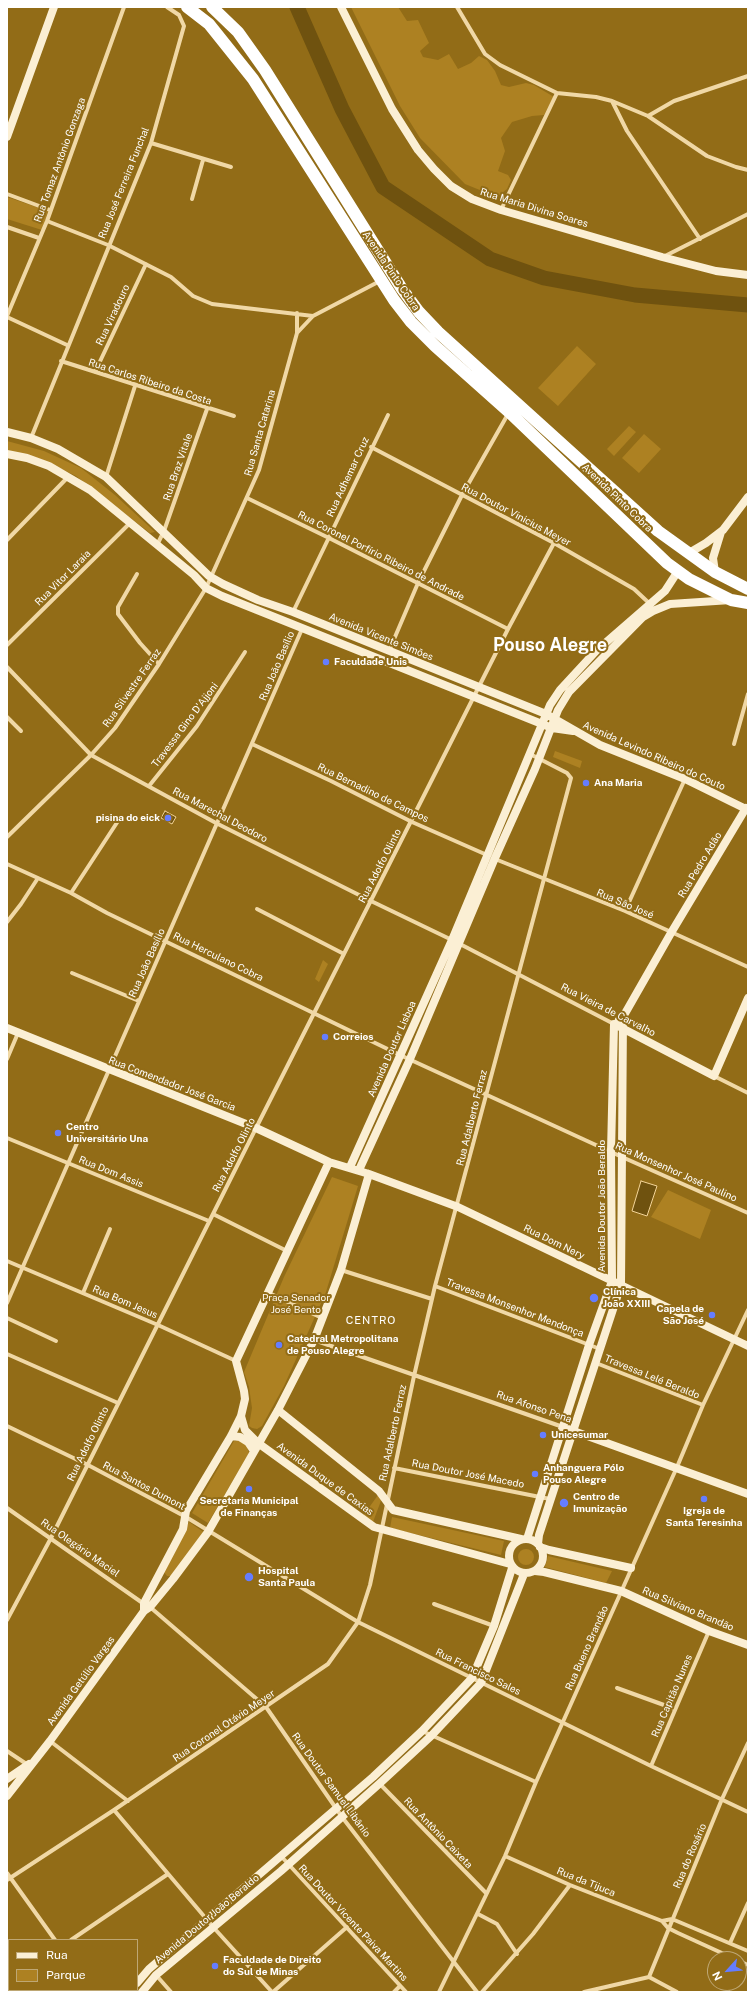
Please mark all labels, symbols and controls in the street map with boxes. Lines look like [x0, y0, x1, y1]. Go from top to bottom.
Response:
street label: Rua Tomaz Antônio Gonzaga [32, 96, 88, 224]
street label: Rua José Ferreira Funchal [96, 125, 152, 241]
street label: Rua Maria Divina Soares [479, 186, 589, 230]
street label: Avenida Pinto Cobra [360, 229, 422, 313]
street label: Rua Viradouro [94, 283, 132, 347]
street label: Rua Carlos Ribeiro da Costa [87, 356, 213, 408]
street label: Rua Santa Catarina [242, 388, 278, 478]
street label: Rua Braz Vitale [161, 432, 195, 502]
street label: Rua Adhemar Cruz [324, 435, 372, 519]
street label: Avenida Pinto Cobra [579, 461, 655, 535]
street label: Rua Doutor Vinicius Meyer [459, 481, 573, 549]
street label: Rua Coronel Porfírio Ribeiro de Andrade [296, 509, 466, 603]
street label: Rua Vitor Laraia [33, 548, 93, 608]
street label: Avenida Vicente Simões [327, 611, 435, 663]
street label: Rua João Basílio [257, 629, 297, 703]
district label: Pouso Alegre [493, 634, 607, 656]
street label: Rua Silvestre Ferraz [100, 646, 164, 730]
place label: Faculdade Unis [334, 656, 407, 668]
marker: Faculdade Unis [321, 657, 331, 667]
street label: Travessa Gino D'Ajjoni [149, 680, 221, 770]
street label: Avenida Levindo Ribeiro do Couto [581, 719, 727, 793]
street label: Rua Bernadino de Campos [315, 761, 431, 825]
place label: Ana Maria [594, 777, 642, 789]
marker: Ana Maria [581, 778, 591, 788]
street label: Rua Marechal Deodoro [170, 785, 270, 845]
place label: pisina do eick [96, 812, 160, 824]
marker: pisina do eick [163, 813, 173, 823]
street label: Rua Adolfo Olinto [356, 827, 404, 905]
street label: Rua Pedro Adão [676, 830, 724, 900]
street label: Rua São José [595, 887, 655, 921]
street label: Rua João Basílio [126, 927, 168, 999]
street label: Rua Herculano Cobra [171, 930, 265, 984]
street label: Rua Vieira de Carvalho [559, 981, 657, 1039]
street label: Avenida Doutor Lisboa [365, 999, 419, 1099]
place label: Correios [333, 1031, 374, 1043]
marker: Correios [320, 1032, 330, 1042]
street label: Rua Comendador José Garcia [107, 1054, 237, 1114]
street label: Rua Adalberto Ferraz [454, 1069, 490, 1167]
street label: Rua Adolfo Olinto [210, 1116, 258, 1194]
place label: Centro Universitário Una [66, 1121, 148, 1144]
marker: Centro Universitário Una [53, 1128, 63, 1138]
street label: Avenida Doutor João Beraldo [596, 1140, 608, 1272]
street label: Rua Monsenhor José Paulino [613, 1140, 739, 1204]
street label: Rua Dom Assis [77, 1154, 145, 1190]
street label: Rua Dom Nery [521, 1222, 587, 1262]
street label: Travessa Monsenhor Mendonça [445, 1276, 585, 1340]
street label: Rua Bom Jesus [91, 1283, 159, 1321]
place label: Clínica João XXIII [603, 1286, 650, 1310]
park label: Praça Senador José Bento [262, 1292, 330, 1316]
marker: Clínica João XXIII [588, 1292, 600, 1304]
place label: Capela de São José [656, 1303, 704, 1326]
marker: Capela de São José [707, 1310, 717, 1320]
district label: CENTRO [346, 1314, 396, 1328]
place label: Catedral Metropolitana de Pouso Alegre [287, 1333, 398, 1356]
marker: Catedral Metropolitana de Pouso Alegre [274, 1340, 284, 1350]
street label: Travessa Lelé Beraldo [603, 1352, 701, 1402]
street label: Rua Adalberto Ferraz [377, 1384, 409, 1482]
street label: Rua Afonso Pena [495, 1389, 573, 1425]
street label: Rua Adolfo Olinto [65, 1405, 111, 1483]
place label: Unicesumar [551, 1429, 608, 1441]
marker: Unicesumar [538, 1430, 548, 1440]
street label: Avenida Duque de Caxias [274, 1440, 376, 1518]
street label: Rua Doutor José Macedo [411, 1457, 525, 1491]
street label: Rua Santos Dumont [101, 1459, 187, 1513]
place label: Anhanguera Pólo Pouso Alegre [543, 1462, 624, 1486]
marker: Anhanguera Pólo Pouso Alegre [530, 1469, 540, 1479]
marker: Secretaria Municipal de Finanças [244, 1484, 254, 1494]
place label: Centro de Imunização [573, 1491, 627, 1514]
marker: Igreja de Santa Teresinha [699, 1494, 709, 1504]
place label: Secretaria Municipal de Finanças [199, 1495, 299, 1518]
marker: Centro de Imunização [558, 1497, 570, 1509]
place label: Igreja de Santa Teresinha [666, 1505, 742, 1528]
street label: Rua Olegário Maciel [38, 1516, 122, 1580]
place label: Hospital Santa Paula [258, 1565, 315, 1588]
marker: Hospital Santa Paula [243, 1571, 255, 1583]
street label: Rua Silviano Brandão [640, 1584, 736, 1634]
street label: Rua Bueno Brandão [563, 1604, 611, 1692]
street label: Avenida Getúlio Vargas [45, 1634, 117, 1728]
street label: Rua Francisco Sales [433, 1646, 523, 1698]
street label: Rua Capitão Nunes [649, 1653, 695, 1739]
street label: Rua Coronel Otávio Meyer [171, 1687, 277, 1765]
street label: Rua Doutor Samuel Libânio [289, 1731, 373, 1839]
street label: Rua Antônio Caixeta [401, 1795, 475, 1871]
street label: Rua do Rosário [671, 1822, 709, 1890]
street label: Rua Doutor Vicente Paiva Martins [296, 1862, 410, 1984]
street label: Rua da Tijuca [555, 1865, 617, 1899]
street label: Avenida Doutor João Beraldo [152, 1872, 262, 1966]
legend [8, 1939, 138, 1991]
text: Rua [46, 1948, 68, 1962]
north arrow [707, 1951, 747, 1991]
place label: Faculdade de Direito do Sul de Minas [223, 1954, 321, 1978]
marker: Faculdade de Direito do Sul de Minas [210, 1961, 220, 1971]
text: Parque [46, 1968, 86, 1982]
text: N [710, 1969, 725, 1983]

